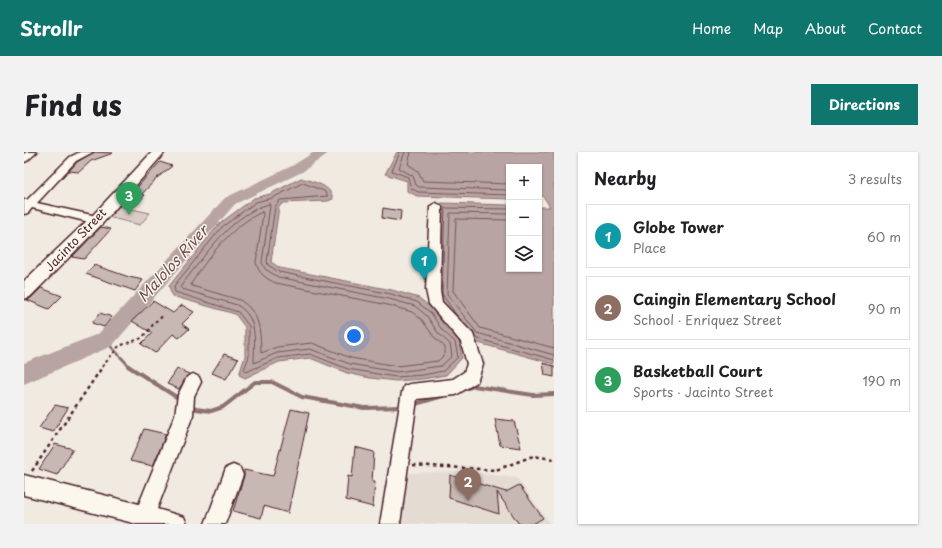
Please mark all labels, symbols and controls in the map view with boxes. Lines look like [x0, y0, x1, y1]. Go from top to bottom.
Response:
text: Strollr [20, 14, 83, 42]
text: Home [692, 18, 731, 39]
text: Map [753, 18, 783, 39]
text: About [805, 18, 846, 39]
text: Contact [868, 18, 922, 39]
text: Find us [24, 83, 122, 126]
button: Directions [811, 84, 918, 125]
map controls [506, 164, 542, 272]
button: + [506, 164, 542, 200]
text: Nearby [594, 165, 656, 191]
text: 3 results [848, 169, 902, 188]
pin: 3 [116, 182, 142, 215]
button: − [506, 200, 542, 236]
street label: Jacinto Street [40, 204, 110, 275]
text: Globe Tower [633, 215, 724, 238]
water label: Malolos River [131, 218, 214, 306]
text: 1 [605, 227, 611, 246]
text: 60 m [867, 227, 901, 246]
button: layers [506, 236, 542, 272]
text: Place [633, 238, 666, 257]
pin: 1 [411, 247, 437, 280]
text: Caingin Elementary School [633, 287, 836, 310]
text: 2 [603, 299, 613, 318]
text: 90 m [868, 299, 901, 318]
text: School · Enriquez Street [633, 310, 782, 329]
your location [344, 326, 364, 346]
text: Basketball Court [633, 359, 763, 382]
text: 3 [604, 371, 612, 390]
text: 190 m [862, 371, 901, 390]
text: Sports · Jacinto Street [633, 382, 773, 401]
pin: 2 [455, 468, 481, 501]

